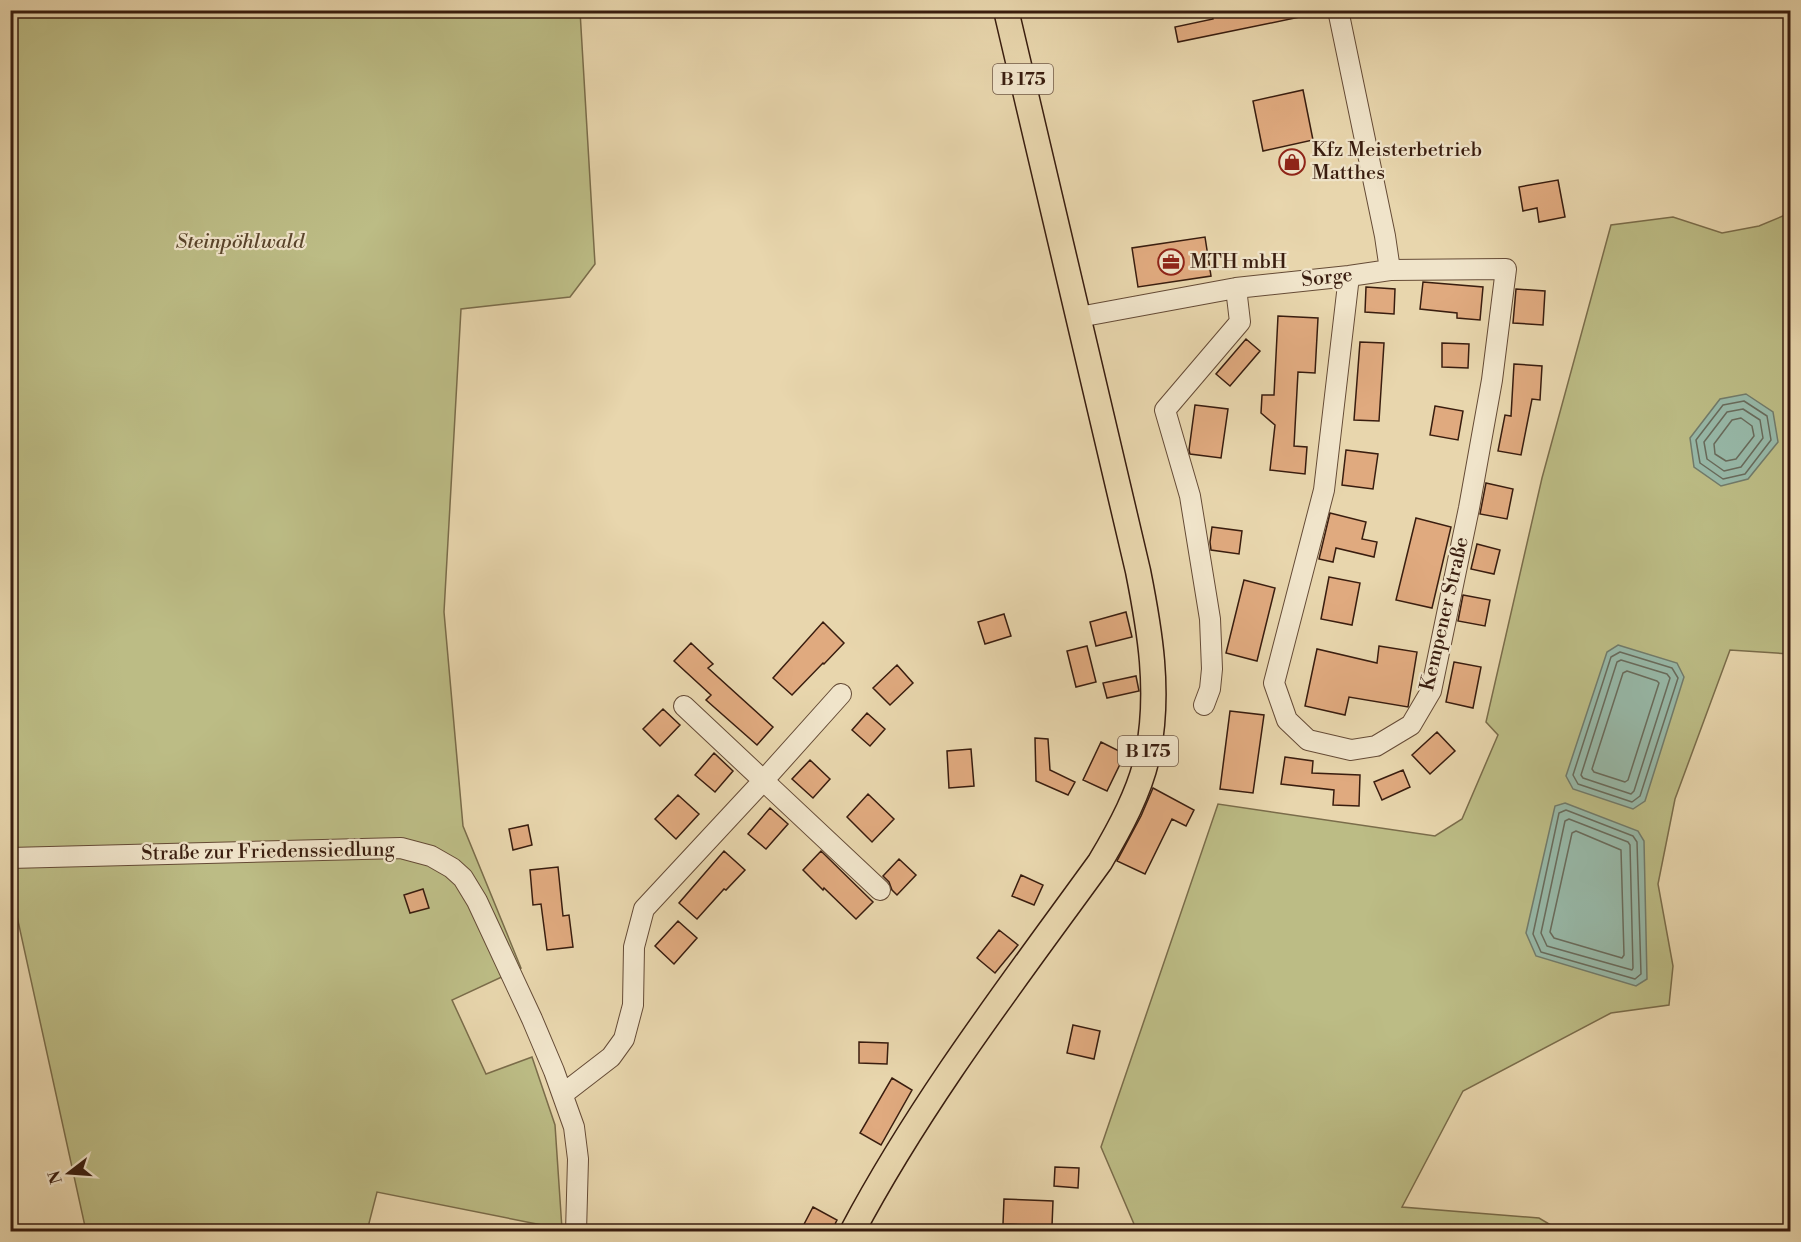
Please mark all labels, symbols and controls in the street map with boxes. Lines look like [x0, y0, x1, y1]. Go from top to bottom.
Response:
road number: B 175 [993, 64, 1053, 94]
place label: Kfz Meisterbetrieb Matthes [1312, 138, 1482, 186]
shop icon: Kfz Meisterbetrieb Matthes [1277, 147, 1307, 177]
park label: Steinpöhlwald [176, 230, 305, 255]
office icon: MTH mbH [1156, 247, 1186, 277]
place label: MTH mbH [1190, 250, 1287, 275]
street label: Sorge [1300, 263, 1354, 293]
street label: Kempener Straße [1415, 535, 1475, 693]
road number: B 175 [1118, 736, 1178, 766]
street label: Straße zur Friedenssiedlung [141, 837, 396, 867]
north arrow [39, 1143, 99, 1203]
text: N [44, 1168, 67, 1186]

